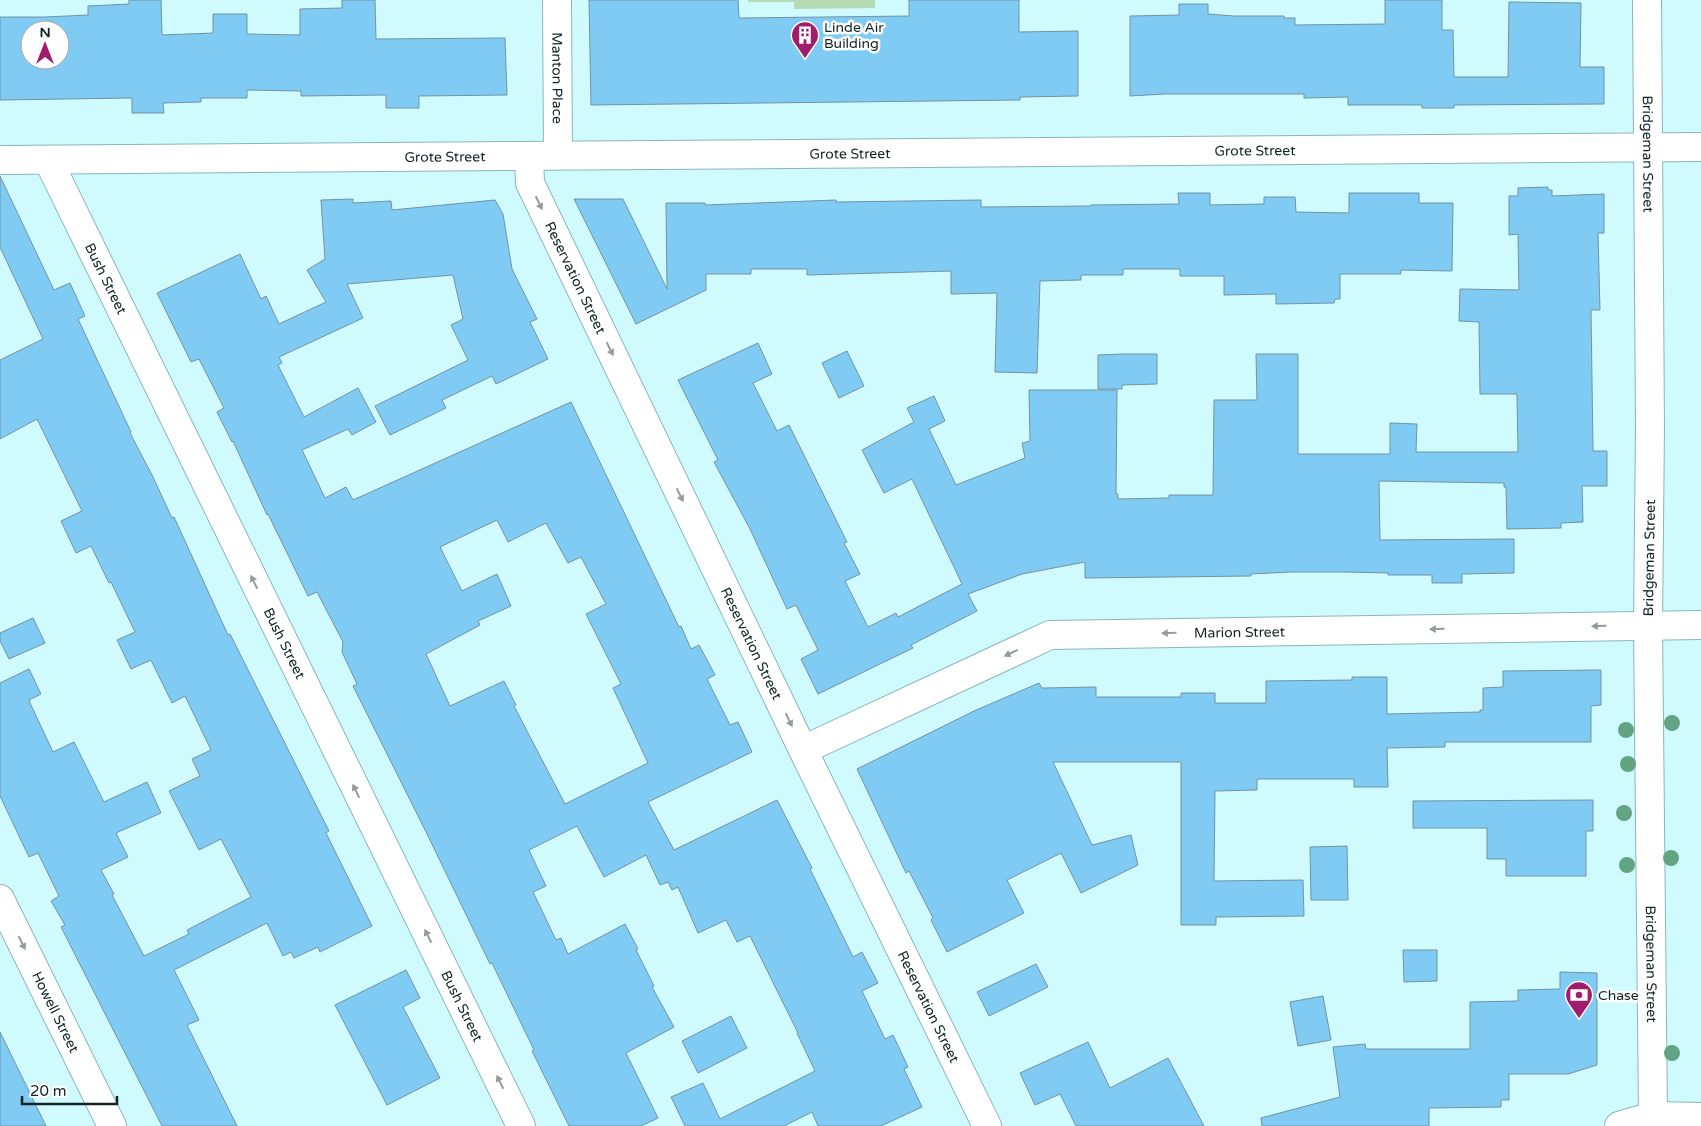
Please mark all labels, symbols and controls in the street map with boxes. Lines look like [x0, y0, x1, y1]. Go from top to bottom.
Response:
place label: Linde Air Building [824, 19, 884, 52]
north arrow [20, 20, 70, 70]
building icon: Linde Air Building [790, 20, 820, 59]
text: N [39, 24, 51, 41]
street label: Manton Place [548, 32, 566, 124]
street label: Bridgeman Street [1639, 95, 1656, 213]
street label: Grote Street [1214, 142, 1296, 160]
street label: Grote Street [809, 145, 891, 163]
street label: Grote Street [404, 148, 486, 166]
one-way arrow [535, 195, 543, 210]
street label: Reservation Street [541, 219, 610, 337]
street label: Bush Street [81, 240, 130, 318]
one-way arrow [606, 342, 614, 356]
one-way arrow [677, 488, 685, 502]
street label: Bridgeman Street [1640, 499, 1659, 617]
one-way arrow [250, 575, 258, 589]
street label: Reservation Street [717, 585, 786, 703]
street label: Bush Street [260, 605, 309, 682]
one-way arrow [1591, 622, 1607, 630]
street label: Marion Street [1194, 623, 1286, 642]
one-way arrow [1428, 625, 1444, 633]
one-way arrow [1161, 629, 1177, 637]
one-way arrow [1004, 650, 1018, 658]
one-way arrow [785, 713, 793, 728]
one-way arrow [352, 783, 361, 798]
street label: Bridgeman Street [1642, 905, 1660, 1023]
one-way arrow [424, 929, 432, 944]
one-way arrow [18, 936, 26, 950]
street label: Reservation Street [894, 948, 963, 1066]
street label: Bush Street [437, 968, 487, 1045]
street label: Howell Street [28, 969, 83, 1056]
bank icon: Chase [1564, 980, 1594, 1019]
place label: Chase [1598, 987, 1639, 1004]
scale bar [22, 1074, 118, 1106]
one-way arrow [496, 1075, 504, 1089]
text: 20 m [30, 1082, 67, 1100]

